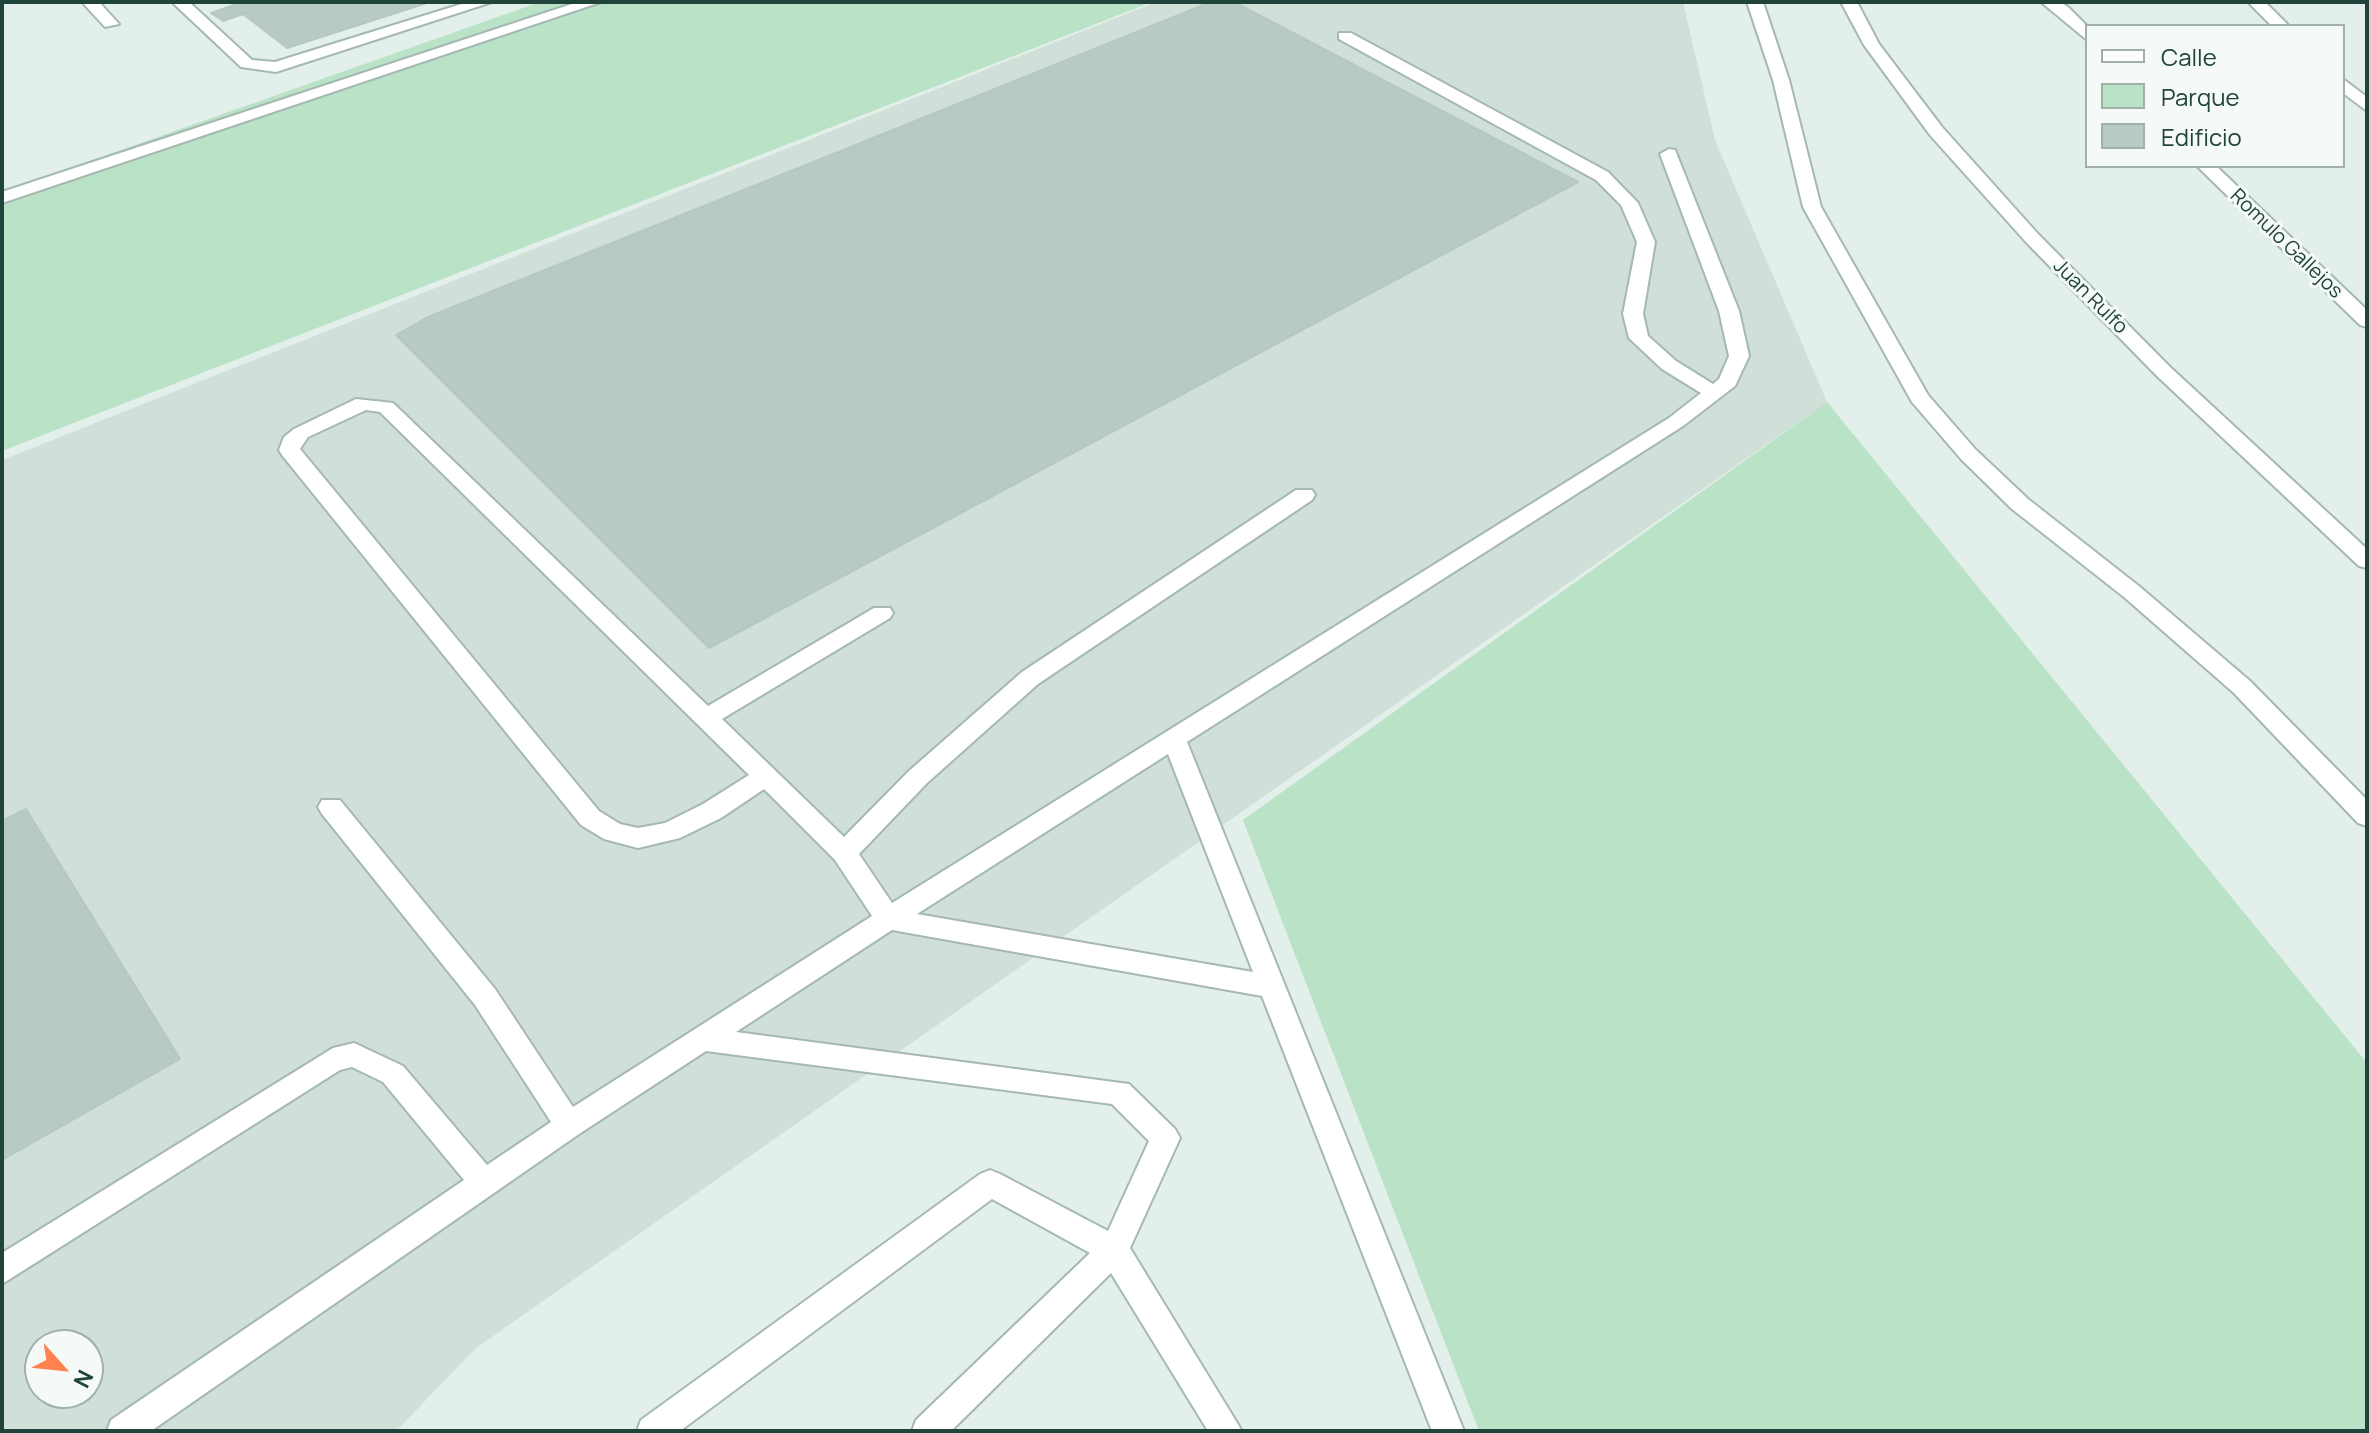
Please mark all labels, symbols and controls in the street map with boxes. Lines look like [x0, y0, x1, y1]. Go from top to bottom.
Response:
legend [2085, 24, 2345, 168]
text: Calle [2161, 40, 2217, 73]
text: Parque [2161, 80, 2239, 113]
text: Edificio [2161, 120, 2242, 153]
street label: Romulo Gallejos [2225, 184, 2347, 304]
street label: Juan Rulfo [2048, 255, 2132, 339]
north arrow [24, 1329, 104, 1409]
text: N [67, 1365, 101, 1393]

